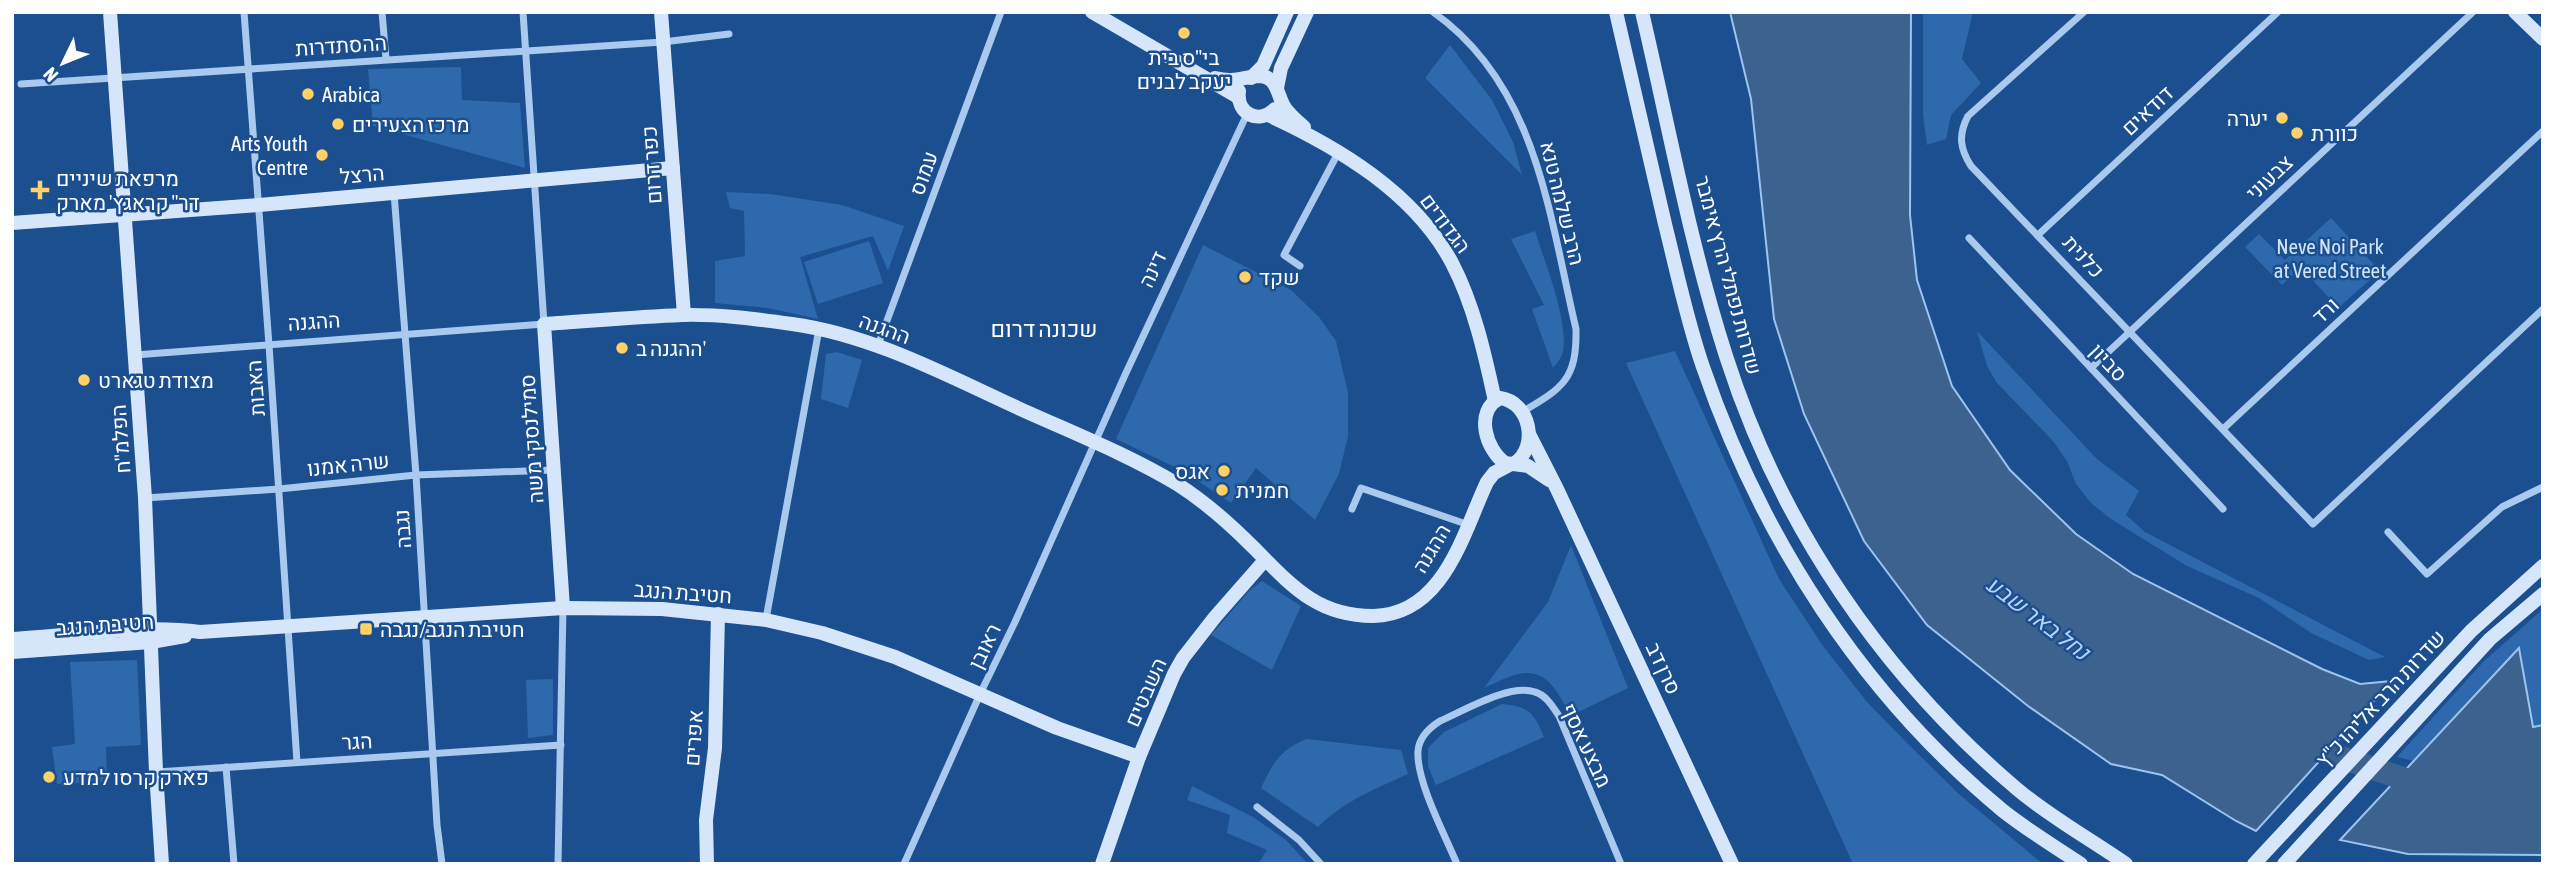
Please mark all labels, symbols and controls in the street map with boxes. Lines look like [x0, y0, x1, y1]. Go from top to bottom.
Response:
marker: בי"ס בית יעקב לבנים [1176, 25, 1192, 41]
north arrow [28, 28, 98, 98]
street label: ההסתדרות [294, 30, 388, 60]
place label: בי"ס בית יעקב לבנים [1137, 45, 1231, 93]
text: N [39, 63, 62, 86]
street label: דודאים [2116, 80, 2178, 140]
place label: Arabica [322, 82, 380, 106]
marker: Arabica [300, 86, 316, 102]
place label: יערה [2227, 106, 2268, 130]
marker: יערה [2274, 110, 2290, 126]
place label: מרכז הצעירים [352, 112, 470, 136]
marker: מרכז הצעירים [330, 116, 346, 132]
place label: כוורת [2311, 121, 2358, 145]
street label: כפר דרום [636, 125, 666, 205]
marker: כוורת [2289, 125, 2305, 141]
place label: Arts Youth Centre [231, 131, 308, 179]
street label: הרב שלמה טנא [1536, 139, 1590, 267]
marker: Arts Youth Centre [314, 147, 330, 163]
street label: עמוס [904, 148, 942, 198]
street label: צבעוני [2241, 150, 2297, 204]
street label: הרצל [339, 160, 385, 188]
place label: מרפאת שיניים דר" קראגץ' מארק [56, 166, 200, 214]
street label: שדרות נפתלי הרץ אימבר [1691, 173, 1767, 377]
marker: מרפאת שיניים דר" קראגץ' מארק [30, 180, 50, 200]
street label: הגדודים [1416, 189, 1476, 257]
street label: כלנית [2058, 230, 2110, 282]
park label: Neve Noi Park at Vered Street [2274, 234, 2386, 282]
street label: דינה [1133, 247, 1171, 291]
place label: שקד [1259, 265, 1300, 289]
marker: שקד [1237, 269, 1253, 285]
street label: ורד [2307, 292, 2343, 328]
street label: ההגנה [287, 307, 341, 335]
street label: ההגנה [856, 308, 914, 348]
district label: שכונה דרום [990, 316, 1098, 342]
place label: ההגנה ב' [636, 336, 706, 360]
street label: סביון [2086, 338, 2132, 386]
marker: ההגנה ב' [614, 340, 630, 356]
street label: האבות [241, 359, 269, 417]
place label: מצודת טגארט [98, 368, 214, 392]
marker: מצודת טגארט [76, 372, 92, 388]
street label: סמילנסקי משה [515, 374, 547, 504]
street label: הפלמ"ח [106, 404, 134, 474]
street label: שרה אמנו [306, 448, 390, 480]
place label: אגס [1175, 459, 1210, 483]
marker: אגס [1216, 463, 1232, 479]
place label: חמנית [1236, 478, 1289, 502]
marker: חמנית [1214, 482, 1230, 498]
street label: נגבה [389, 509, 415, 549]
street label: ההגנה [1407, 519, 1455, 577]
water label: נחל באר שבע [1981, 571, 2096, 666]
street label: חטיבת הנגב [633, 577, 733, 607]
street label: חטיבת הנגב [55, 609, 155, 639]
place label: חטיבת הנגב/נגבה [380, 617, 524, 641]
street label: ראובן [963, 620, 1005, 672]
marker: חטיבת הנגב/נגבה [358, 621, 374, 637]
street label: שדרות הרב אליהו כ"ץ [2310, 625, 2450, 771]
street label: סרן דב [1642, 638, 1686, 698]
street label: השבטים [1119, 654, 1171, 730]
street label: מבצע אסף [1557, 699, 1617, 791]
street label: אפרים [679, 709, 707, 767]
street label: הגר [341, 728, 373, 754]
place label: פארק קרסו למדע [63, 765, 209, 789]
marker: פארק קרסו למדע [41, 769, 57, 785]

